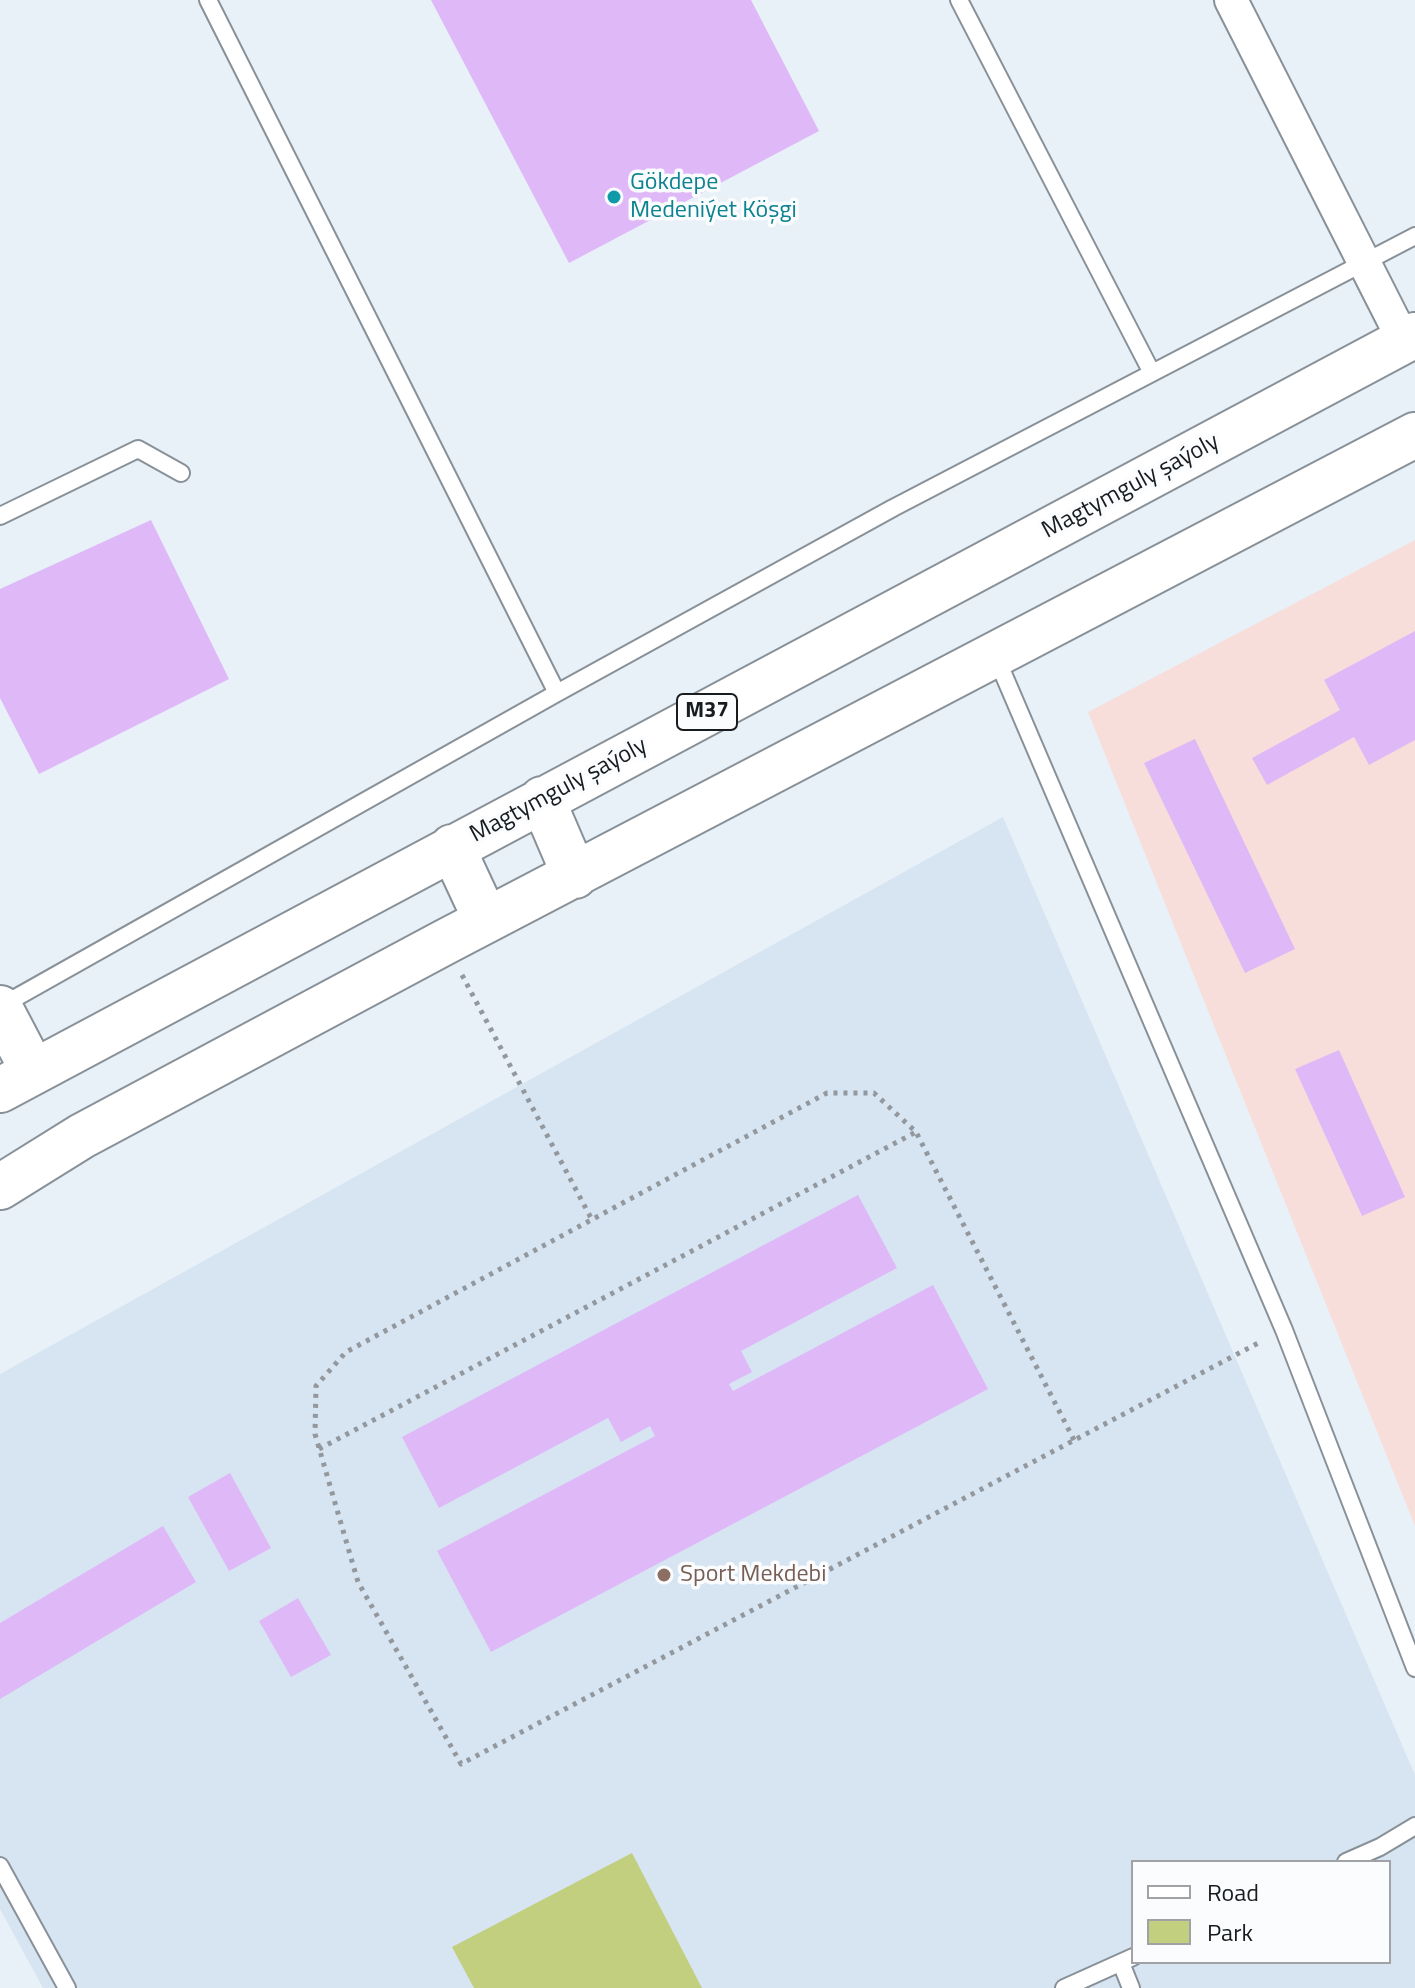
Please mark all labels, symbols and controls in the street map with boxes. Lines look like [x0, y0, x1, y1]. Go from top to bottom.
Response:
place label: Gökdepe Medeniýet Köşgi [630, 169, 797, 225]
marker: Gökdepe Medeniýet Köşgi [605, 188, 623, 206]
street label: Magtymguly şaýoly [1038, 428, 1224, 546]
road number: M37 [677, 694, 737, 730]
street label: Magtymguly şaýoly [466, 732, 652, 850]
place label: Sport Mekdebi [680, 1561, 826, 1589]
marker: Sport Mekdebi [655, 1566, 673, 1584]
legend [1131, 1860, 1391, 1964]
text: Road [1207, 1874, 1259, 1910]
text: Park [1207, 1914, 1253, 1950]

